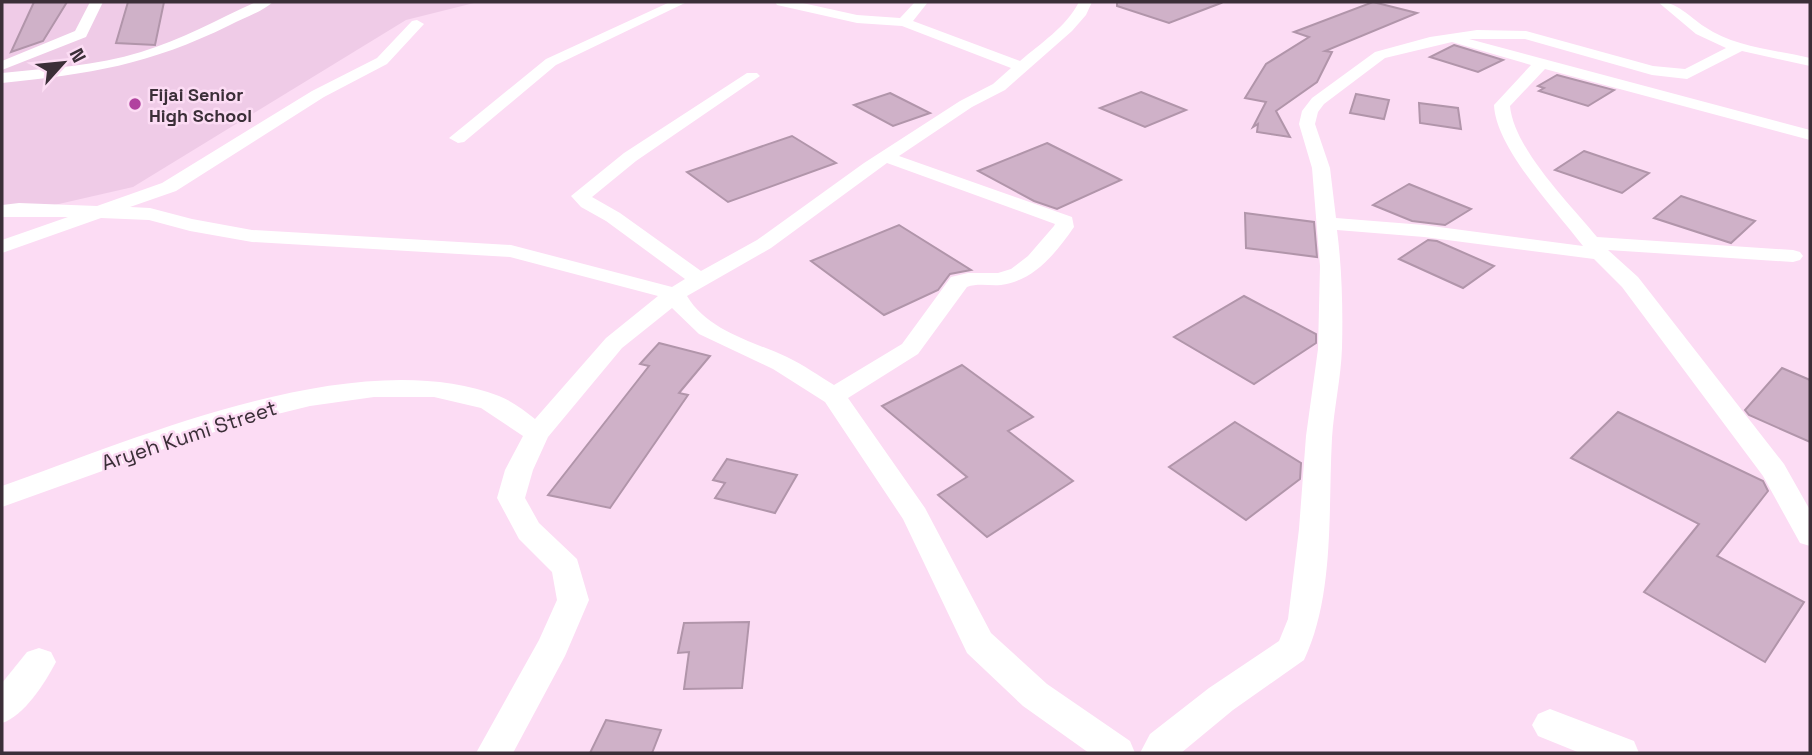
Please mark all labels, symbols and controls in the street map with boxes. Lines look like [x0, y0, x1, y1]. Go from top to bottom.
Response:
north arrow [28, 28, 98, 98]
text: N [64, 44, 92, 67]
place label: Fijai Senior High School [149, 83, 252, 127]
marker: Fijai Senior High School [127, 96, 143, 112]
street label: Aryeh Kumi Street [98, 394, 280, 476]

